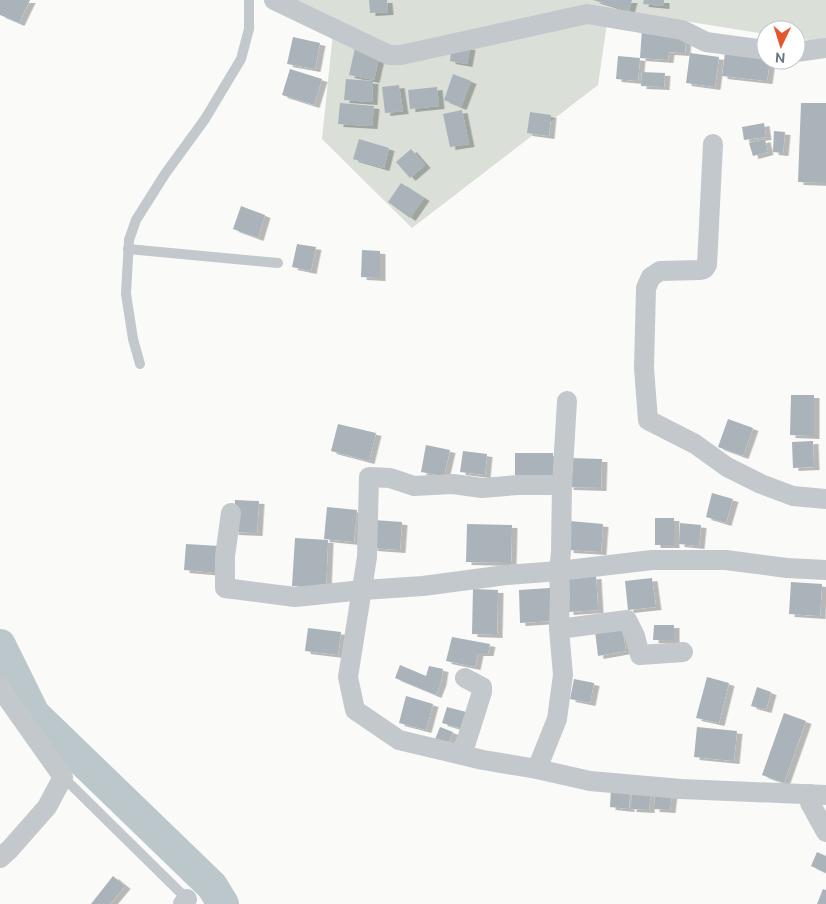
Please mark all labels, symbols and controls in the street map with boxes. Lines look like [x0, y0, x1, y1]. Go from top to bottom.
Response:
north arrow [756, 20, 806, 70]
text: N [774, 50, 786, 66]

